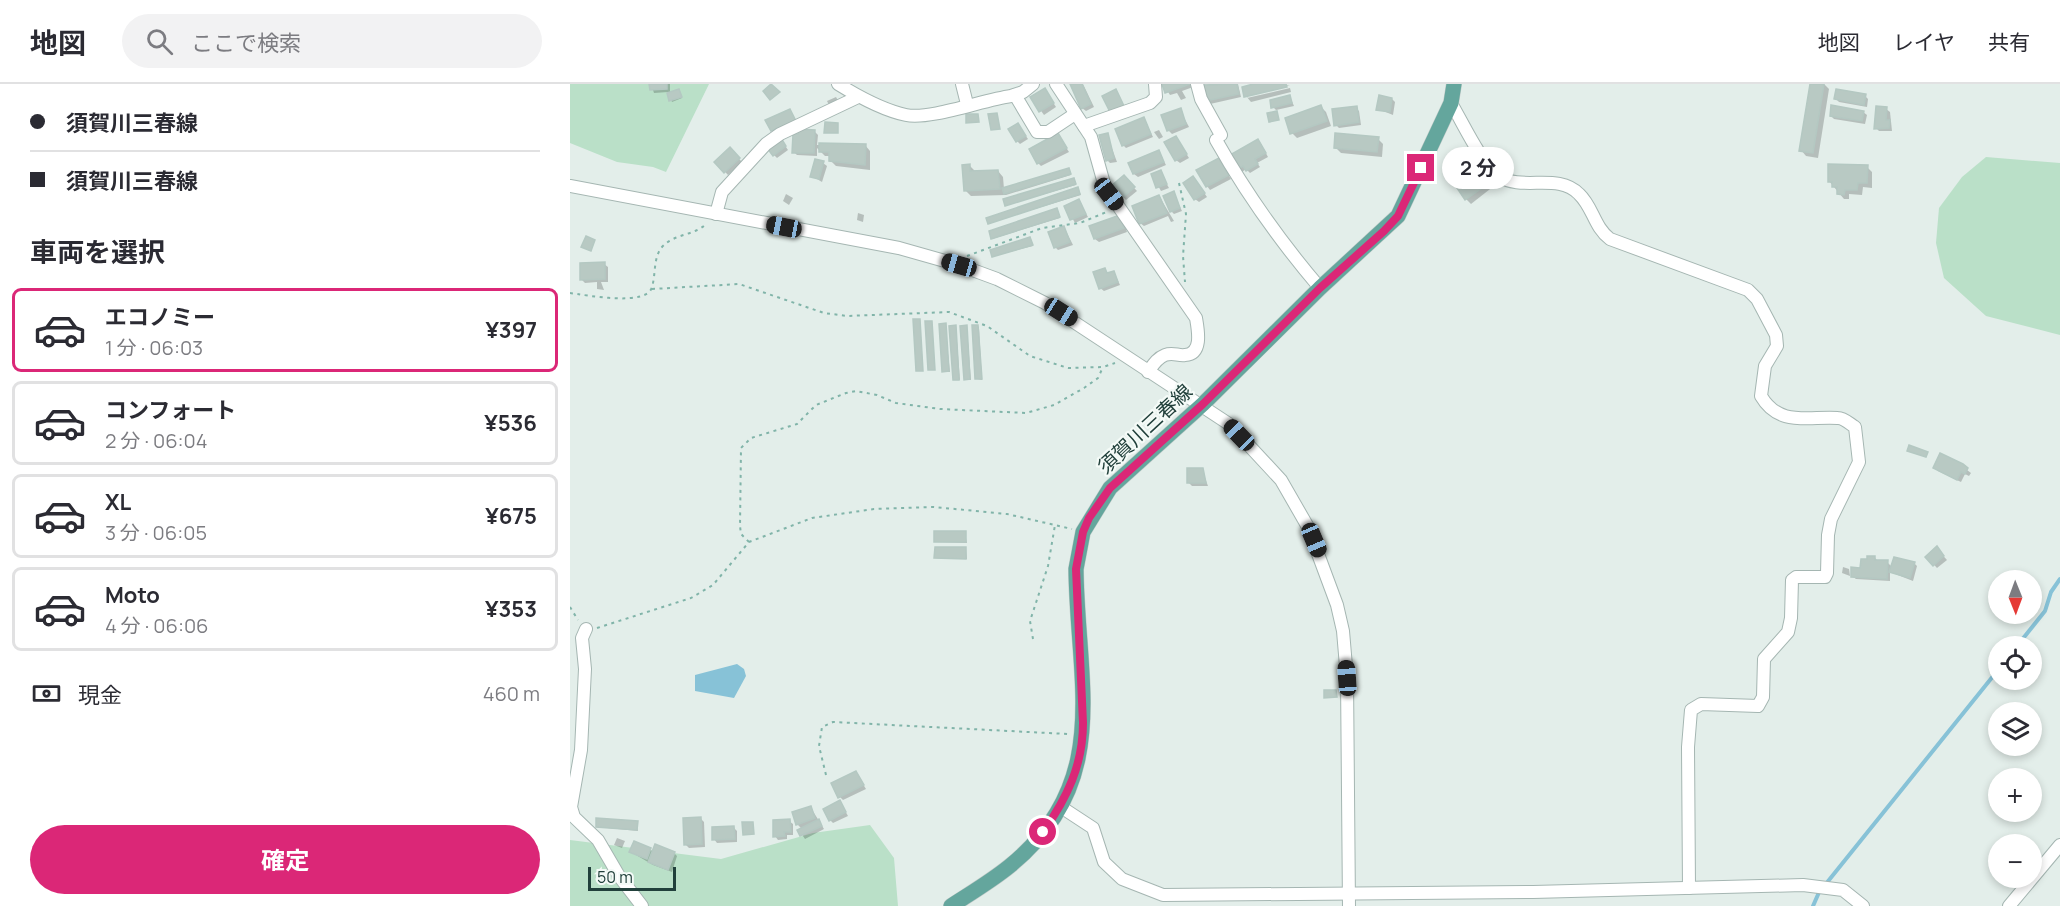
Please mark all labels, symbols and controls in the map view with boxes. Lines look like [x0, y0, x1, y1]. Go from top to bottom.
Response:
search box [122, 14, 542, 68]
text: 地図 [30, 23, 86, 61]
icon: search [143, 25, 176, 58]
text: ここで検索 [191, 28, 301, 58]
text: 地図 [1818, 28, 1860, 56]
text: レイヤ [1893, 28, 1955, 56]
text: 共有 [1988, 28, 2030, 56]
text: 須賀川三春線 [66, 108, 198, 138]
callout: 2 分 [1442, 147, 1514, 189]
route end [1407, 154, 1434, 181]
text: 2 分 [1460, 154, 1496, 181]
text: 須賀川三春線 [66, 166, 198, 196]
car [1091, 174, 1127, 214]
car [765, 215, 803, 239]
text: 車両を選択 [30, 233, 165, 270]
car [939, 251, 979, 279]
car [1041, 295, 1081, 329]
text: エコノミー [105, 302, 215, 332]
icon: car [33, 303, 87, 357]
text: ¥397 [485, 315, 537, 345]
text: 1 分 · 06:03 [105, 334, 203, 361]
street label: 須賀川三春線 [1092, 378, 1198, 479]
text: コンフォート [105, 395, 236, 425]
icon: car [33, 396, 87, 450]
text: ¥536 [484, 408, 537, 438]
car [1220, 416, 1258, 454]
text: 2 分 · 06:04 [105, 427, 208, 454]
text: XL [105, 487, 131, 517]
icon: car [33, 489, 87, 543]
text: ¥675 [485, 501, 537, 531]
text: 3 分 · 06:05 [105, 519, 207, 546]
car [1299, 520, 1329, 560]
north arrow [1988, 570, 2042, 624]
map controls [1988, 570, 2042, 888]
text: Moto [105, 580, 160, 610]
icon: car [33, 582, 87, 636]
text: ¥353 [485, 594, 537, 624]
text: 4 分 · 06:06 [105, 612, 209, 639]
button: locate [1988, 636, 2042, 690]
car [1337, 659, 1357, 697]
icon: cash [30, 677, 63, 710]
text: 現金 [78, 680, 122, 710]
text: 460 m [483, 680, 540, 707]
button: layers [1988, 702, 2042, 756]
button: + [1988, 768, 2042, 822]
route start [1029, 818, 1056, 845]
button: 確定 [30, 825, 540, 894]
button: − [1988, 834, 2042, 888]
scale bar [588, 864, 676, 892]
text: 50 m [597, 866, 633, 888]

